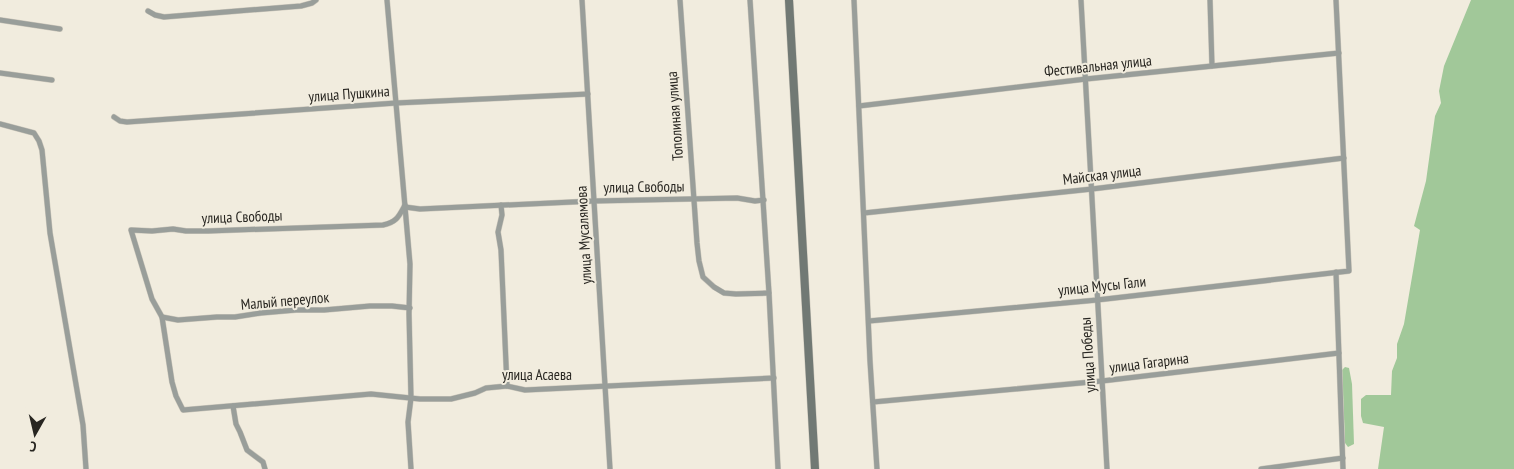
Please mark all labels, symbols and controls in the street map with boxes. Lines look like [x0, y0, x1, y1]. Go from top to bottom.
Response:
street label: Фестивальная улица [1043, 50, 1153, 81]
street label: Тополиная улица [662, 71, 687, 161]
street label: улица Пушкина [308, 81, 390, 106]
street label: Майская улица [1062, 160, 1142, 189]
street label: улица Свободы [603, 176, 685, 197]
street label: улица Мусалямова [571, 185, 596, 285]
street label: улица Свободы [201, 206, 283, 227]
street label: улица Мусы Гали [1057, 271, 1147, 300]
street label: Малый переулок [240, 287, 330, 314]
street label: улица Победы [1075, 317, 1100, 393]
street label: улица Гагарина [1108, 348, 1190, 377]
street label: улица Асаева [502, 365, 572, 384]
north arrow [10, 409, 60, 459]
text: С [28, 437, 38, 456]

